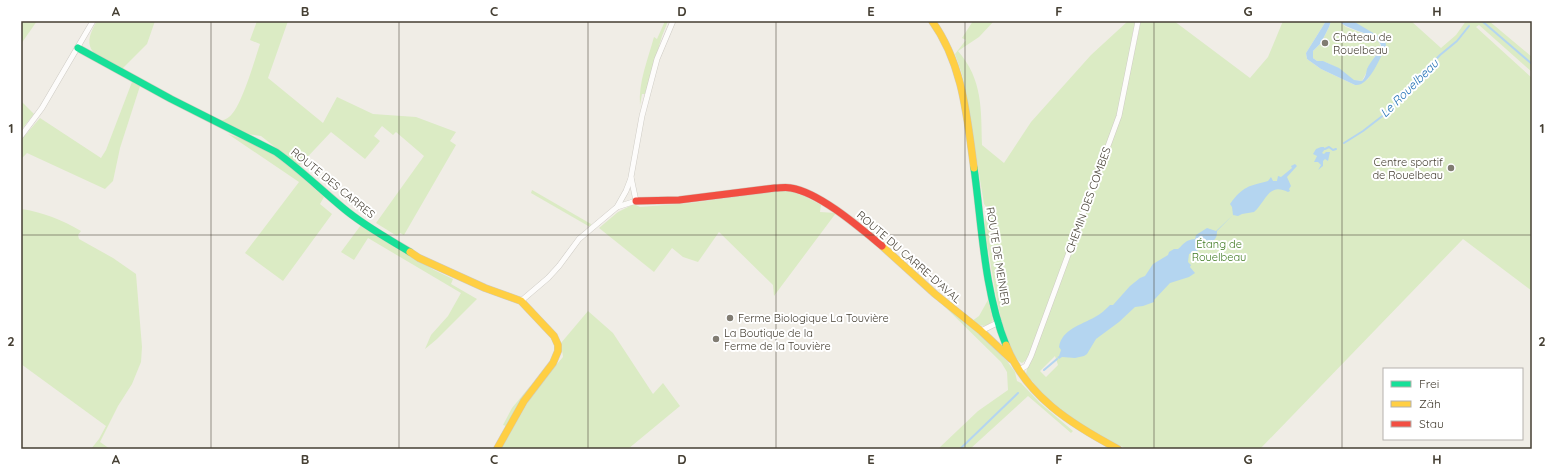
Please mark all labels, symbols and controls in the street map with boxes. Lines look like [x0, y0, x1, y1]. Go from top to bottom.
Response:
text: A [112, 3, 121, 19]
text: B [301, 3, 309, 19]
text: C [490, 3, 498, 19]
text: D [677, 3, 687, 19]
text: E [867, 3, 875, 19]
text: F [1055, 3, 1063, 19]
text: G [1243, 3, 1253, 19]
text: H [1432, 3, 1442, 19]
place label: Château de Rouelbeau [1333, 30, 1392, 57]
marker: Château de Rouelbeau [1320, 38, 1330, 48]
water label: Le Rouelbeau [1377, 55, 1442, 120]
text: 1 [8, 120, 14, 136]
text: 1 [1539, 120, 1545, 136]
street label: ROUTE DES CARRES [288, 145, 378, 221]
street label: CHEMIN DES COMBES [1062, 145, 1114, 255]
place label: Centre sportif de Rouelbeau [1372, 155, 1443, 182]
marker: Centre sportif de Rouelbeau [1446, 163, 1456, 173]
street label: ROUTE DE MEINIER [983, 206, 1013, 306]
street label: ROUTE DU CARRE-D'AVAL [854, 208, 964, 306]
park label: Étang de Rouelbeau [1192, 237, 1246, 264]
place label: Ferme Biologique La Touvière [738, 311, 889, 325]
marker: Ferme Biologique La Touvière [725, 313, 735, 323]
place label: La Boutique de la Ferme de la Touvière [724, 326, 831, 353]
text: 2 [7, 333, 15, 349]
text: 2 [1538, 333, 1546, 349]
marker: La Boutique de la Ferme de la Touvière [711, 334, 721, 344]
legend [1383, 368, 1523, 440]
text: Frei [1419, 376, 1439, 391]
text: Zäh [1419, 396, 1441, 411]
text: Stau [1419, 416, 1444, 431]
text: A [112, 451, 121, 467]
text: B [301, 451, 309, 467]
text: C [490, 451, 498, 467]
text: D [677, 451, 687, 467]
text: E [867, 451, 875, 467]
text: F [1055, 451, 1063, 467]
text: G [1243, 451, 1253, 467]
text: H [1432, 451, 1442, 467]

